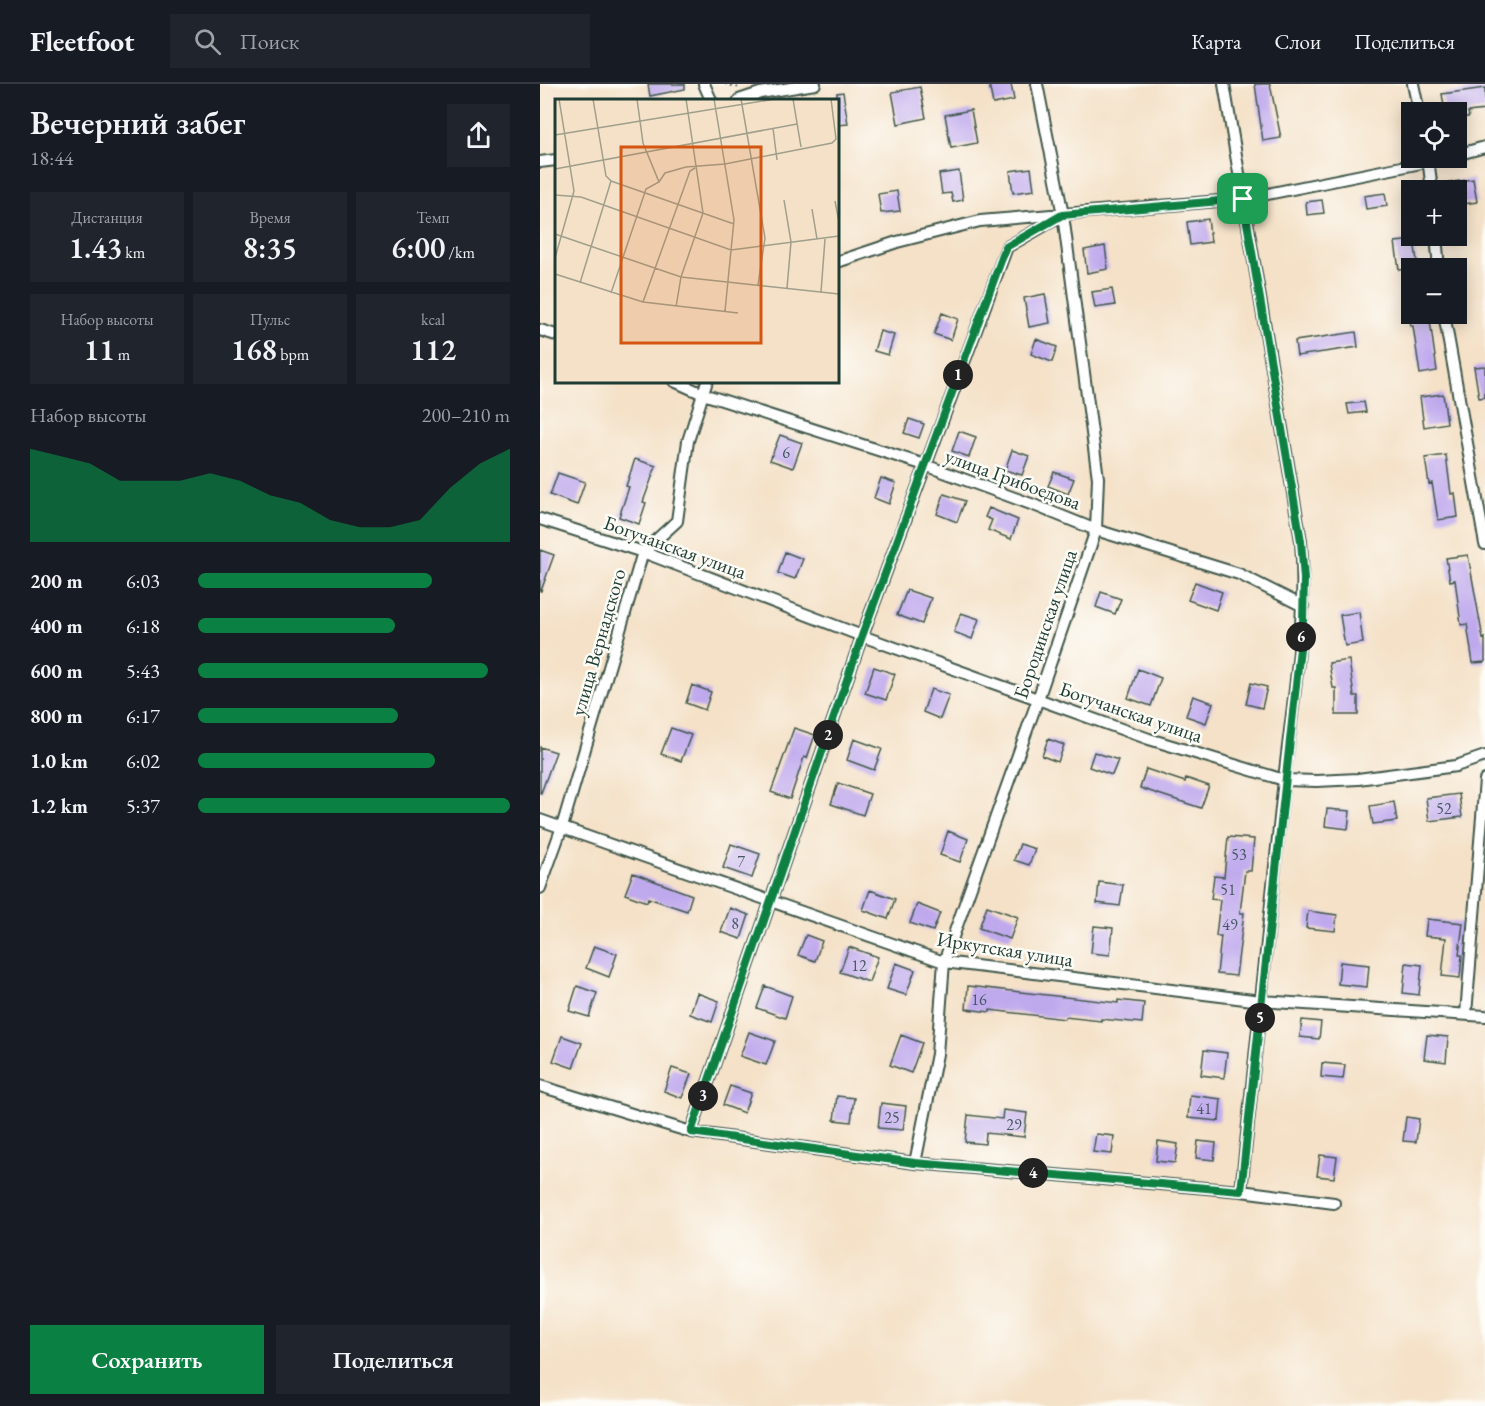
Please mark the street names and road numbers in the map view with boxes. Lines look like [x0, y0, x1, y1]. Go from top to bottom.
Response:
street label: улица Грибоедова [942, 442, 1084, 516]
street label: Богучанская улица [600, 509, 750, 585]
street label: Бородинская улица [1007, 546, 1083, 702]
street label: улица Вернадского [565, 565, 631, 719]
street label: Богучанская улица [1056, 675, 1206, 749]
street label: Иркутская улица [935, 925, 1075, 973]

